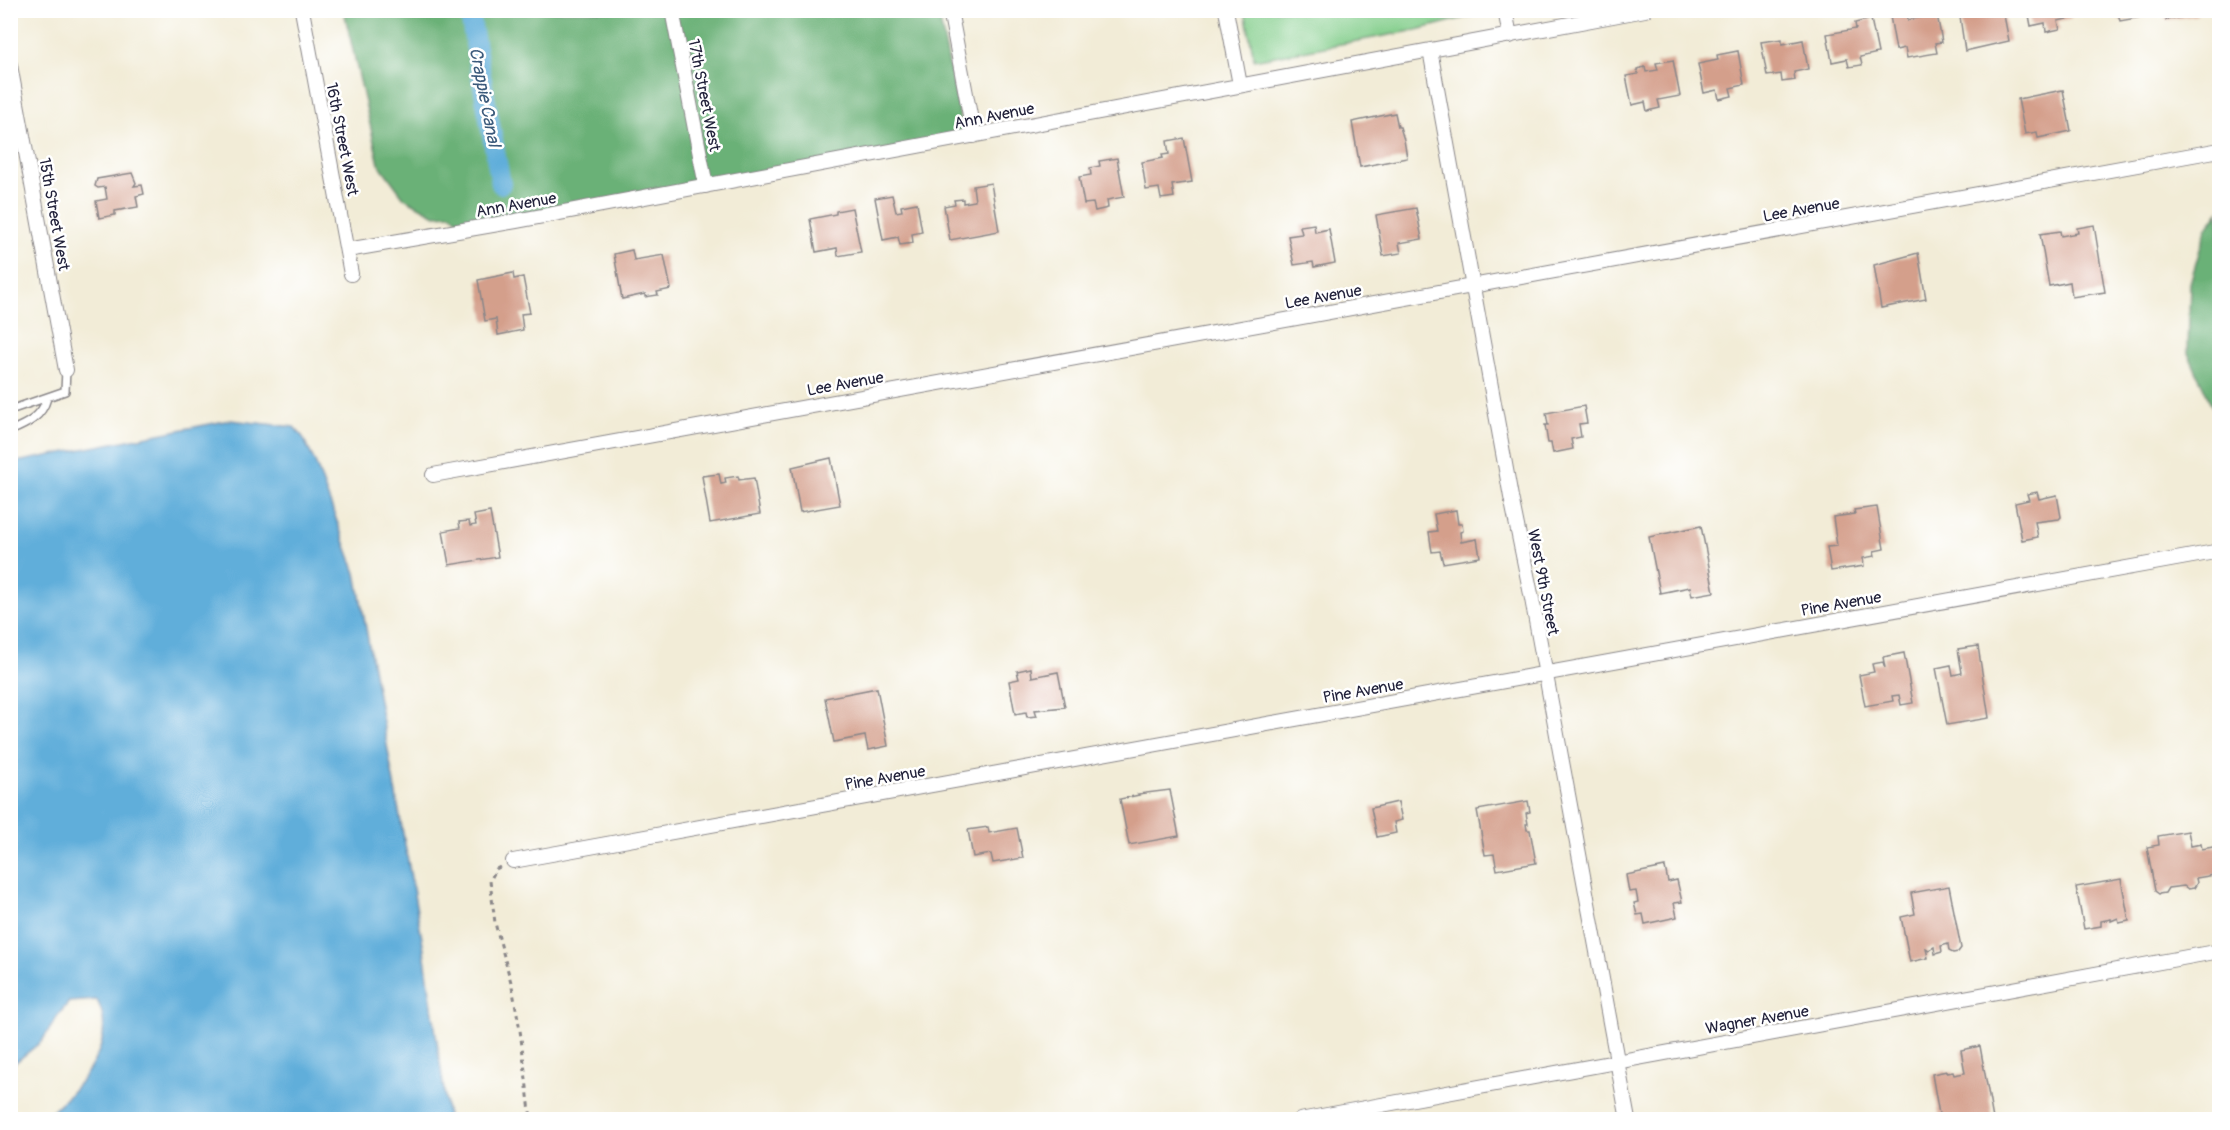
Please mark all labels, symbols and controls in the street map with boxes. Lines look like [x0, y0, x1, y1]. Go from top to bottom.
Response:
street label: 17th Street West [683, 37, 725, 154]
water label: Crappie Canal [464, 45, 506, 150]
street label: 16th Street West [321, 81, 363, 198]
street label: Ann Avenue [952, 98, 1036, 134]
street label: 15th Street West [34, 156, 74, 273]
street label: Ann Avenue [474, 188, 558, 222]
street label: Lee Avenue [1761, 193, 1841, 227]
street label: Lee Avenue [1283, 280, 1363, 314]
street label: Lee Avenue [805, 367, 885, 401]
street label: West 9th Street [1523, 527, 1563, 637]
street label: Pine Avenue [1799, 587, 1883, 621]
street label: Pine Avenue [1321, 674, 1405, 708]
street label: Pine Avenue [843, 761, 927, 795]
street label: Wagner Avenue [1704, 1001, 1810, 1039]

